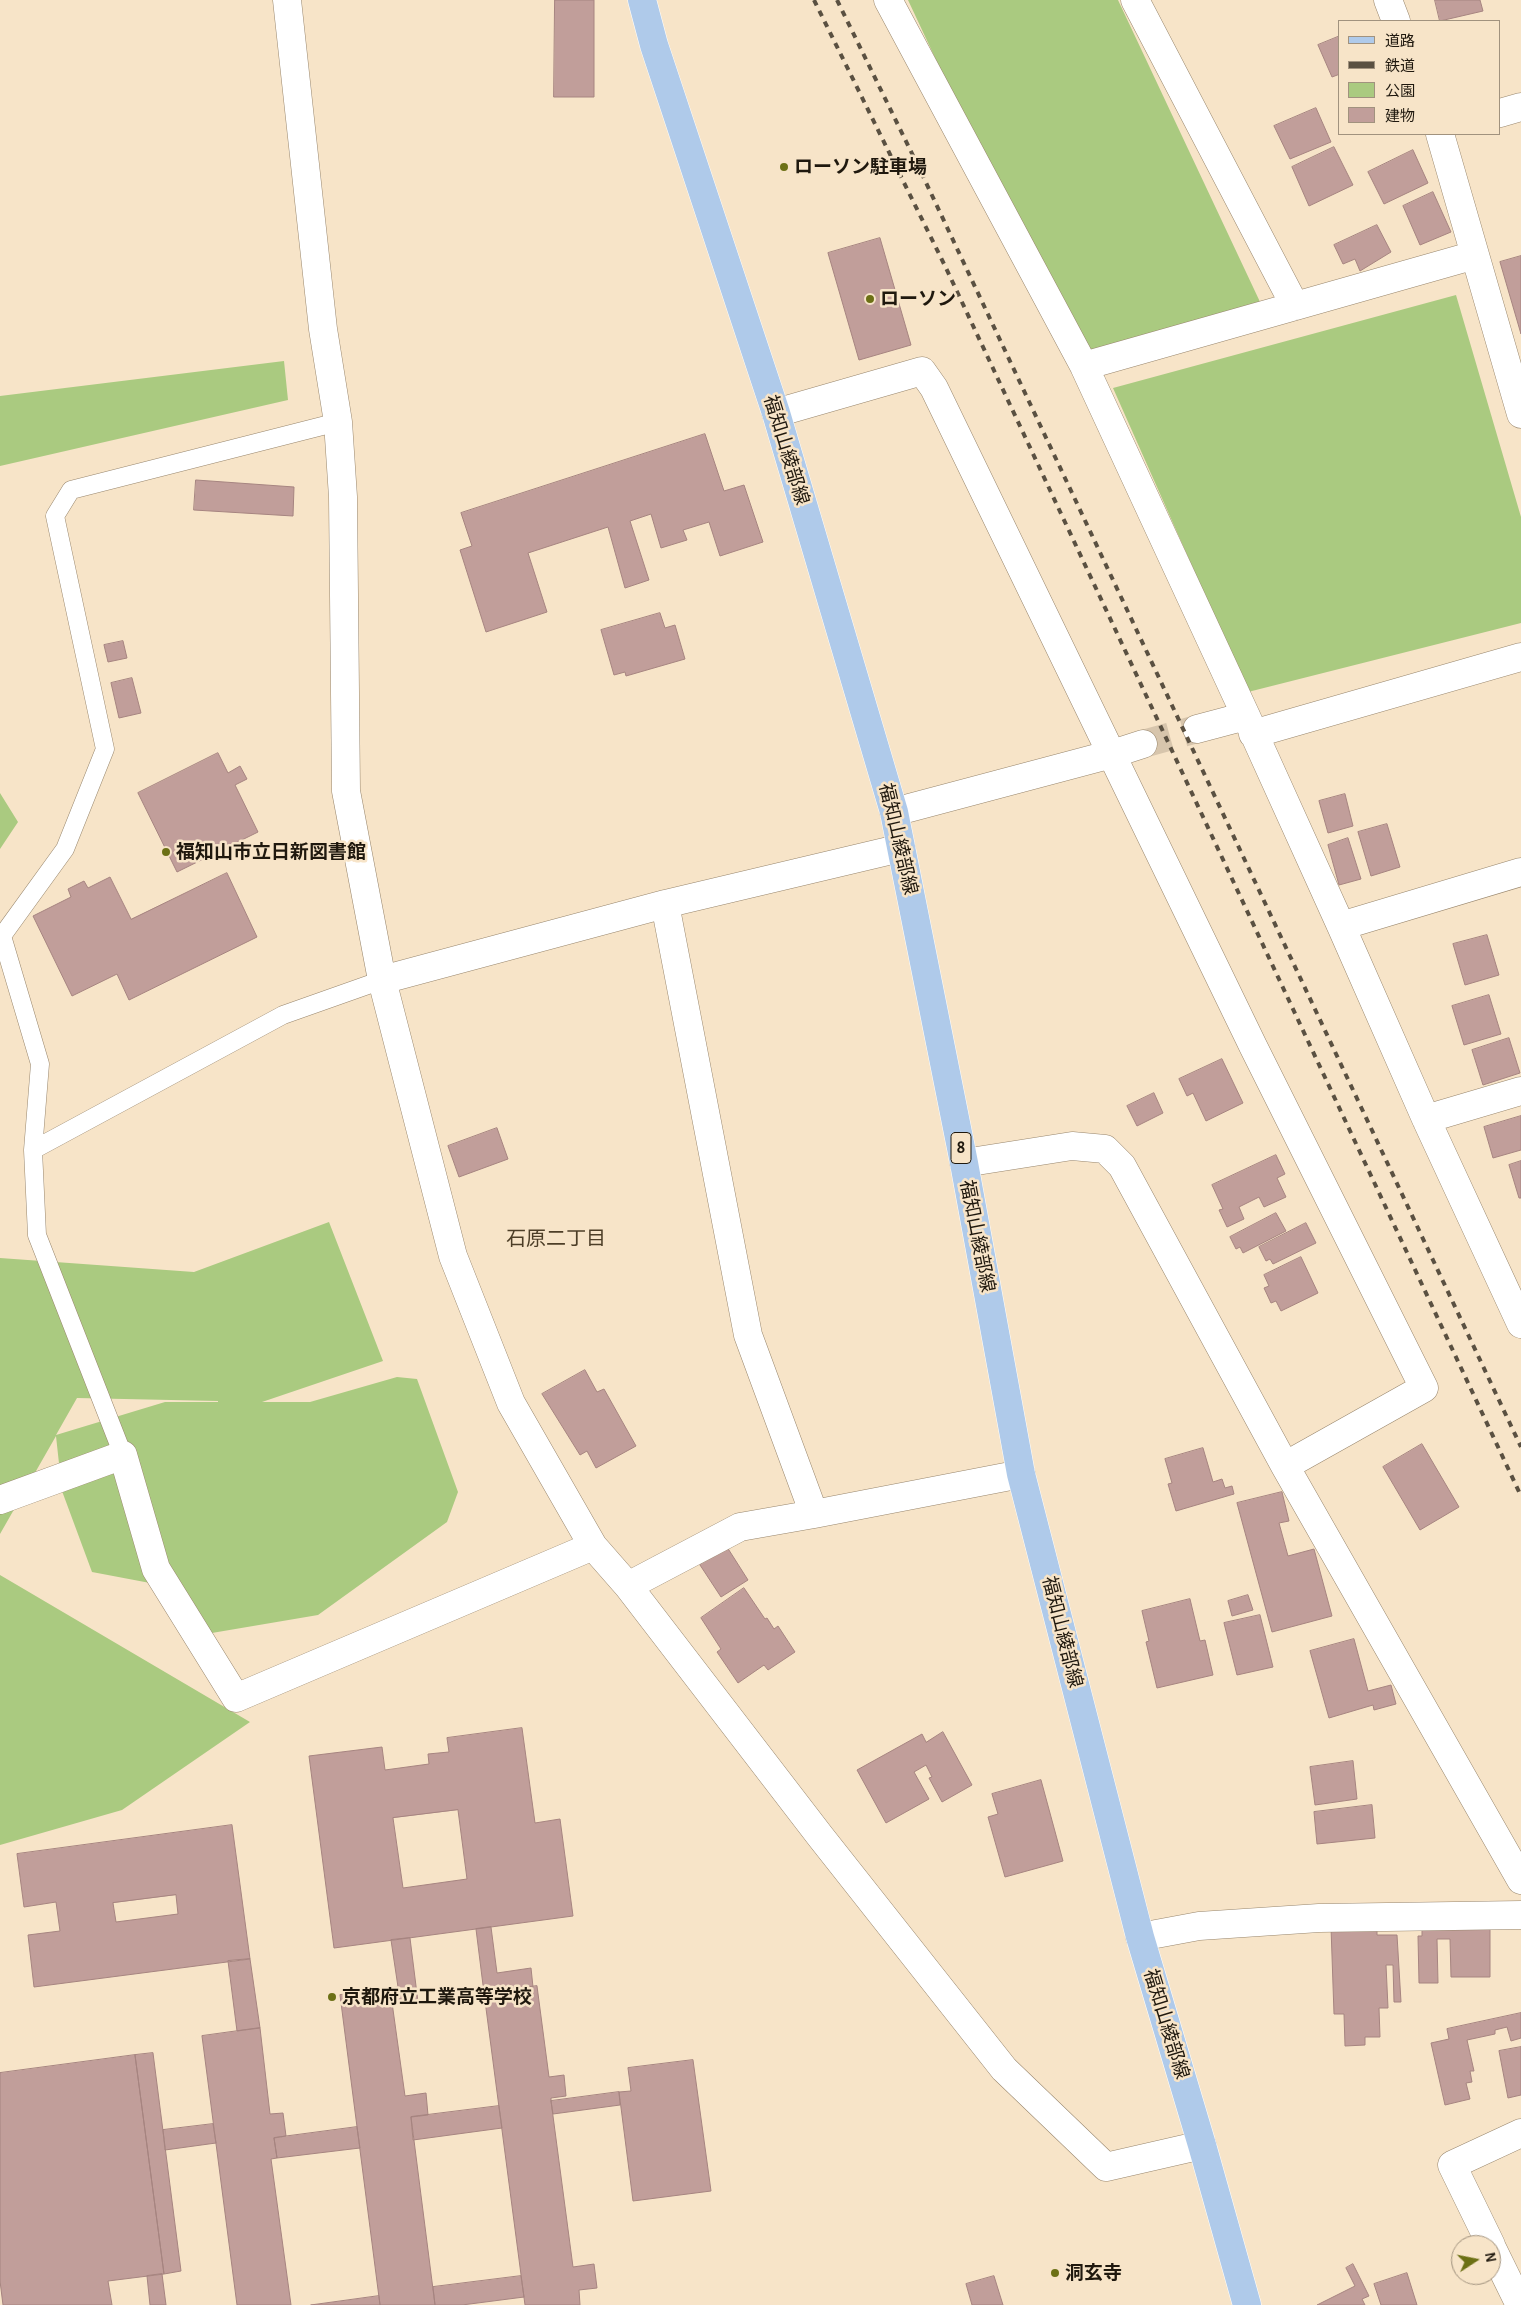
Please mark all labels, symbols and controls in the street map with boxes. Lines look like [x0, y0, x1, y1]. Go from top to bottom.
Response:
legend [1338, 20, 1501, 135]
text: 道路 [1385, 34, 1415, 49]
text: 鉄道 [1385, 59, 1415, 74]
text: 公園 [1385, 84, 1415, 99]
text: 建物 [1385, 109, 1415, 124]
place label: ローソン駐車場 [794, 156, 927, 178]
marker: ローソン駐車場 [778, 161, 790, 173]
place label: ローソン [880, 288, 956, 310]
marker: ローソン [864, 293, 876, 305]
street label: 福知山綾部線 [758, 392, 814, 508]
street label: 福知山綾部線 [874, 781, 922, 897]
place label: 福知山市立日新図書館 [176, 841, 366, 863]
marker: 福知山市立日新図書館 [160, 846, 172, 858]
road number: 8 [951, 1132, 971, 1164]
street label: 福知山綾部線 [955, 1178, 999, 1294]
district label: 石原二丁目 [506, 1227, 606, 1251]
street label: 福知山綾部線 [1037, 1574, 1087, 1690]
street label: 福知山綾部線 [1138, 1966, 1194, 2082]
place label: 京都府立工業高等学校 [342, 1986, 532, 2008]
marker: 京都府立工業高等学校 [326, 1991, 338, 2003]
north arrow [1451, 2235, 1501, 2285]
text: N [1482, 2251, 1498, 2263]
place label: 洞玄寺 [1065, 2262, 1122, 2284]
marker: 洞玄寺 [1049, 2267, 1061, 2279]

